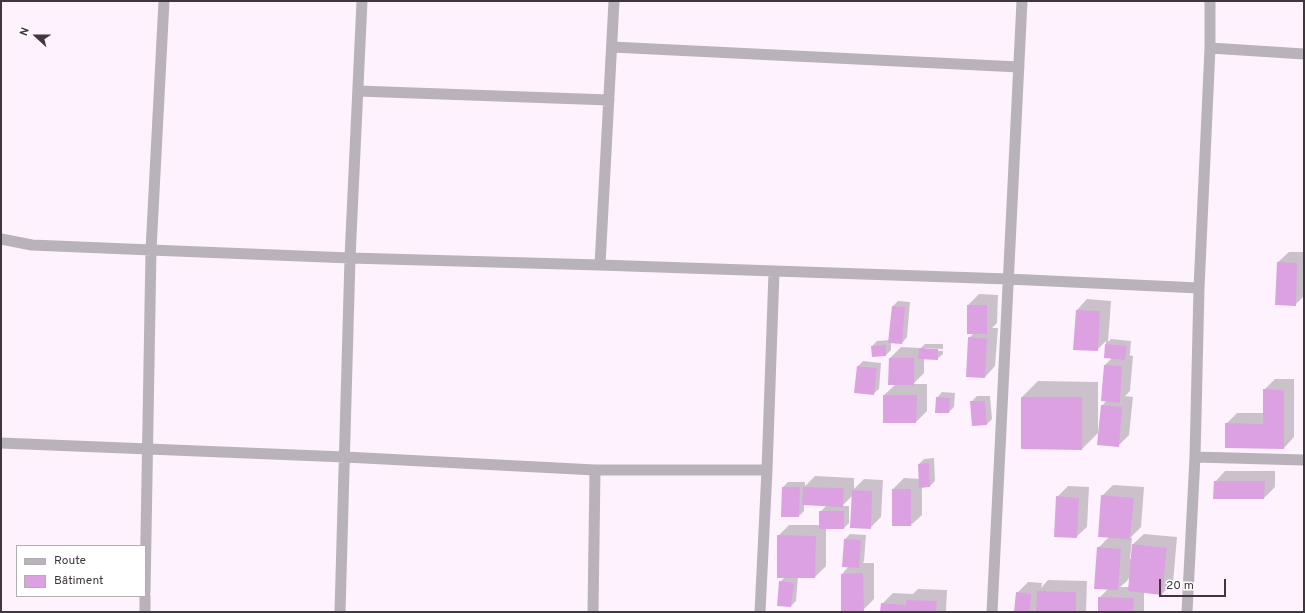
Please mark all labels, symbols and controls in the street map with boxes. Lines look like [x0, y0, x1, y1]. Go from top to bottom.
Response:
north arrow [16, 16, 56, 56]
text: N [17, 26, 33, 38]
legend [16, 545, 146, 597]
text: Route [54, 553, 86, 569]
scale bar [1161, 571, 1228, 597]
text: Bâtiment [54, 573, 104, 589]
text: 20 m [1166, 578, 1194, 594]

